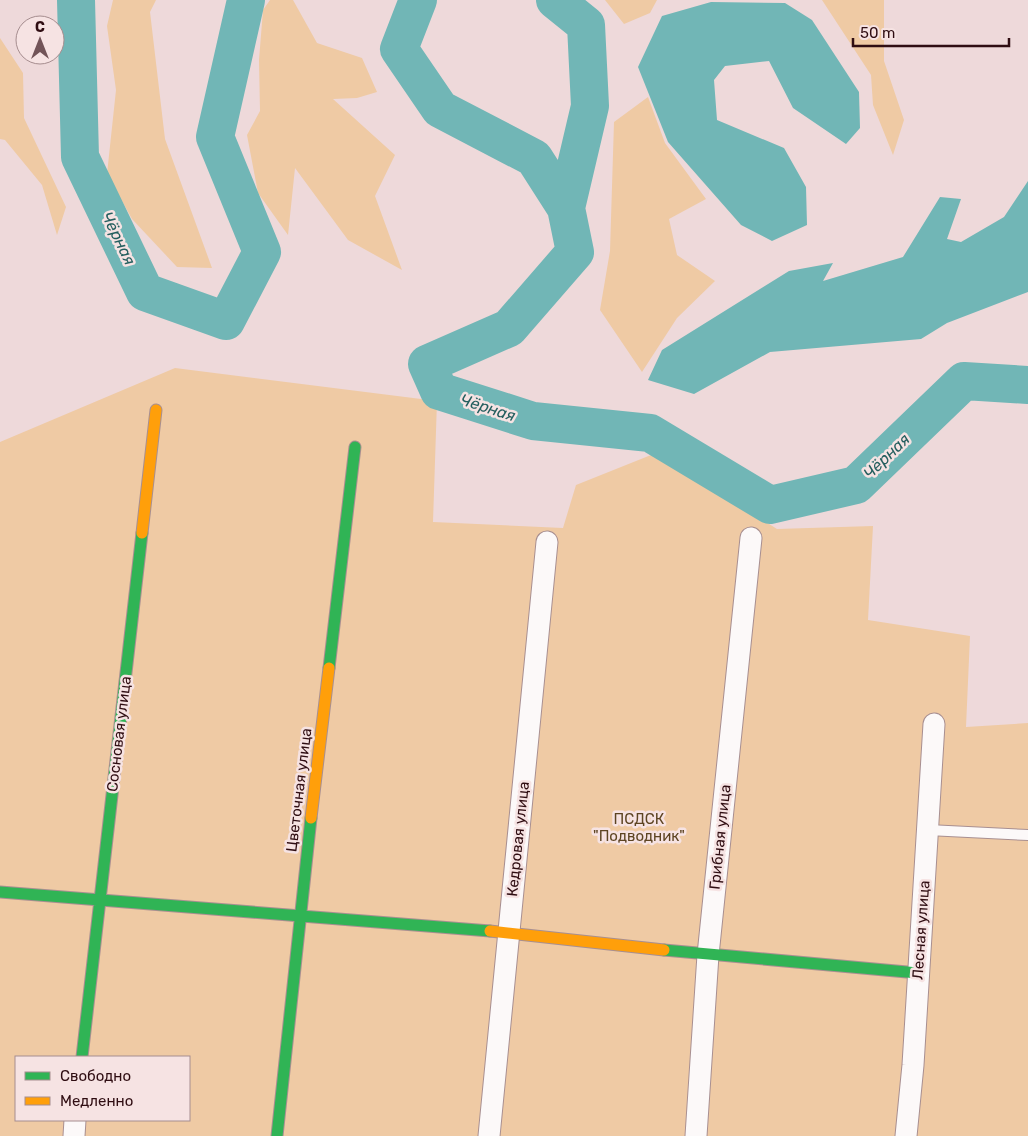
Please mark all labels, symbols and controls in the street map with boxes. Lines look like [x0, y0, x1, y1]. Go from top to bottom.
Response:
north arrow [15, 15, 65, 65]
scale bar [853, 15, 1009, 47]
text: С [35, 19, 45, 36]
text: 50 m [860, 24, 895, 42]
water label: Чёрная [98, 208, 140, 268]
water label: Чёрная [458, 390, 518, 425]
water label: Чёрная [859, 430, 914, 483]
street label: Сосновая улица [103, 675, 135, 793]
street label: Цветочная улица [282, 727, 316, 853]
street label: Кедровая улица [503, 780, 533, 898]
street label: Грибная улица [706, 783, 734, 891]
park label: ПСДСК "Подводник" [593, 810, 685, 845]
street label: Лесная улица [909, 880, 933, 980]
legend [15, 1056, 190, 1121]
text: Свободно [60, 1067, 131, 1085]
text: Медленно [60, 1092, 133, 1110]

